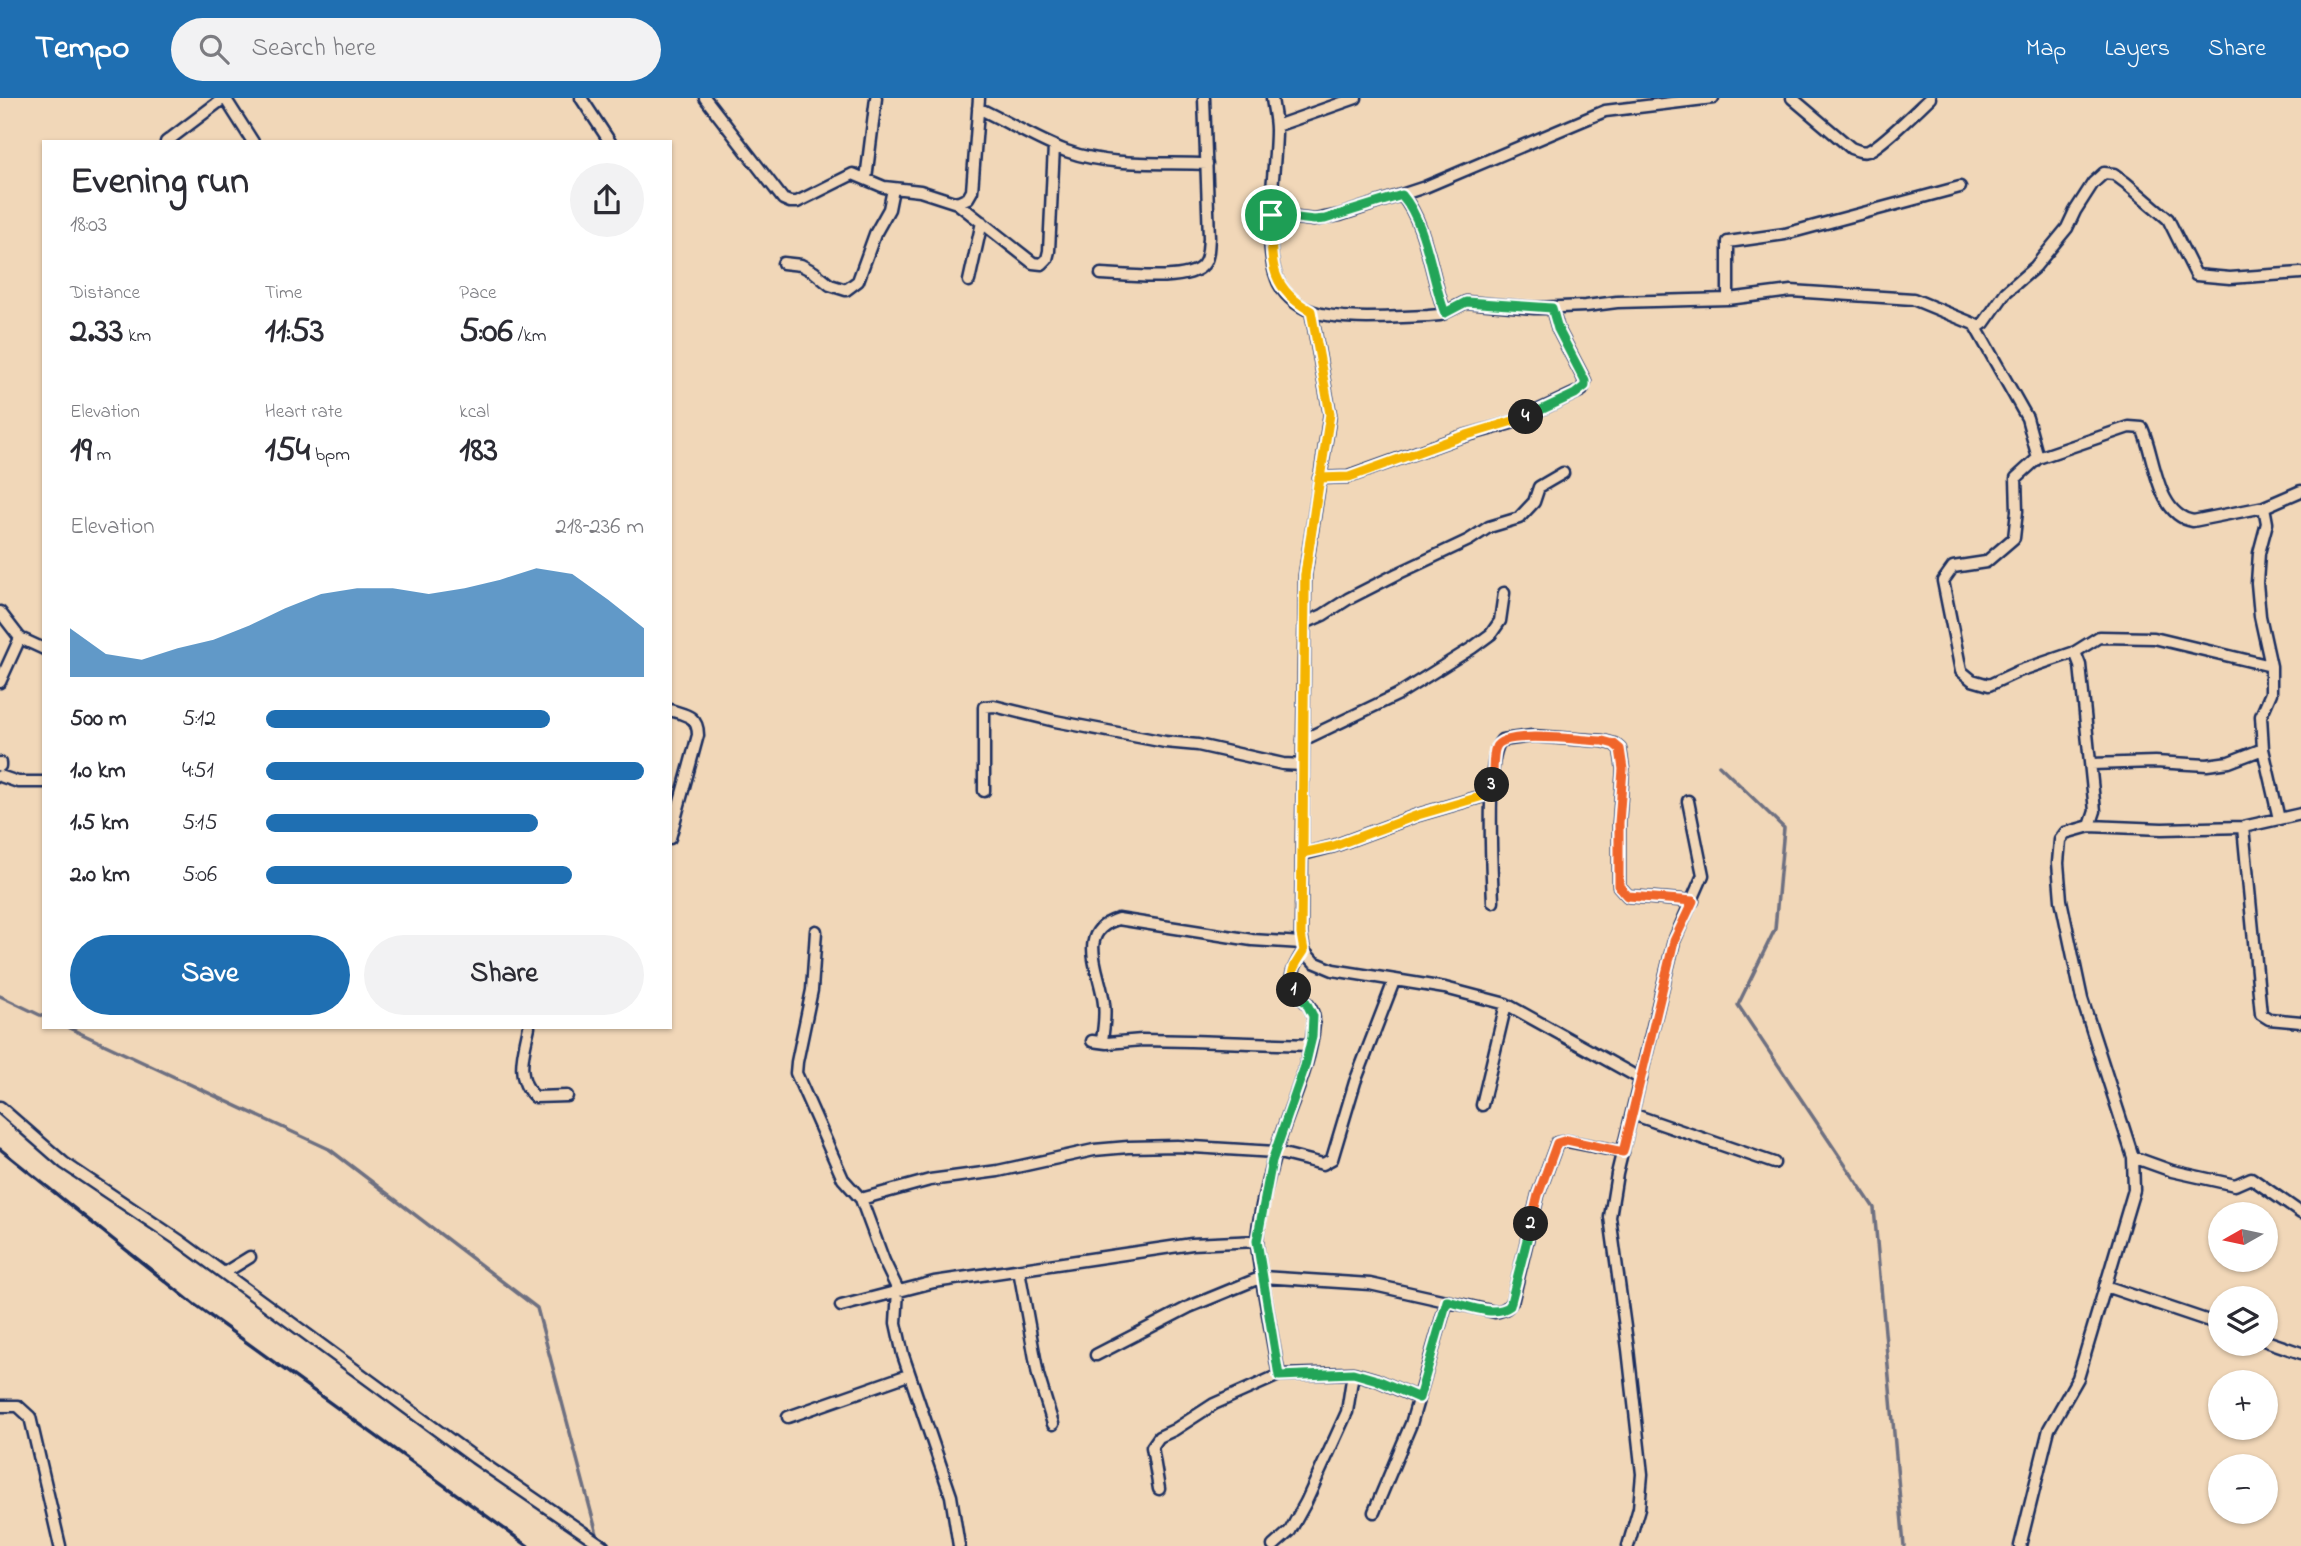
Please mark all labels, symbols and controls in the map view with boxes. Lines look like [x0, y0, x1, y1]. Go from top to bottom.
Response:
search box [171, 18, 661, 81]
text: Tempo [35, 25, 129, 73]
icon: search [195, 30, 233, 68]
text: Search here [251, 30, 376, 68]
text: Map [2026, 32, 2066, 67]
text: Layers [2104, 32, 2170, 67]
text: Share [2208, 32, 2266, 67]
text: Evening run [70, 155, 249, 211]
button: share [570, 163, 644, 237]
pin [1241, 185, 1301, 245]
icon: arrive [1252, 196, 1290, 234]
text: 18:03 [70, 209, 107, 242]
text: Distance [70, 280, 140, 307]
text: Time [265, 280, 302, 307]
text: Pace [459, 280, 496, 307]
text: 2.33 [70, 307, 123, 358]
text: 11:53 [265, 307, 324, 358]
text: 5:06 [459, 307, 513, 358]
text: km [123, 323, 151, 350]
text: /km [513, 323, 547, 350]
text: Elevation [70, 399, 140, 426]
text: Heart rate [265, 399, 343, 426]
text: kcal [459, 399, 490, 426]
pin: 4 [1508, 400, 1544, 434]
text: 4 [1522, 403, 1529, 430]
text: 19 [70, 426, 92, 477]
text: 154 [265, 426, 310, 477]
text: 183 [459, 426, 498, 477]
text: m [92, 442, 111, 469]
text: bpm [310, 442, 350, 469]
text: Elevation [70, 511, 155, 544]
text: 218–236 m [555, 511, 644, 544]
text: 500 m [70, 703, 127, 736]
text: 5:12 [182, 703, 216, 736]
text: 1.0 km [70, 755, 126, 788]
text: 4:51 [182, 755, 214, 788]
pin: 3 [1474, 768, 1510, 802]
text: 3 [1488, 771, 1495, 798]
text: 1.5 km [70, 807, 129, 840]
text: 5:15 [182, 807, 218, 840]
text: 2.0 km [70, 859, 130, 892]
text: 5:06 [182, 859, 217, 892]
button: Save [70, 935, 350, 1015]
button: Share [364, 935, 644, 1015]
pin: 1 [1276, 972, 1312, 1008]
text: 1 [1290, 976, 1297, 1003]
north arrow [2208, 1202, 2278, 1272]
map controls [2208, 1202, 2278, 1524]
pin: 2 [1514, 1206, 1548, 1242]
text: 2 [1526, 1210, 1535, 1237]
button: layers [2208, 1286, 2278, 1356]
button: + [2208, 1370, 2278, 1440]
button: − [2208, 1454, 2278, 1524]

